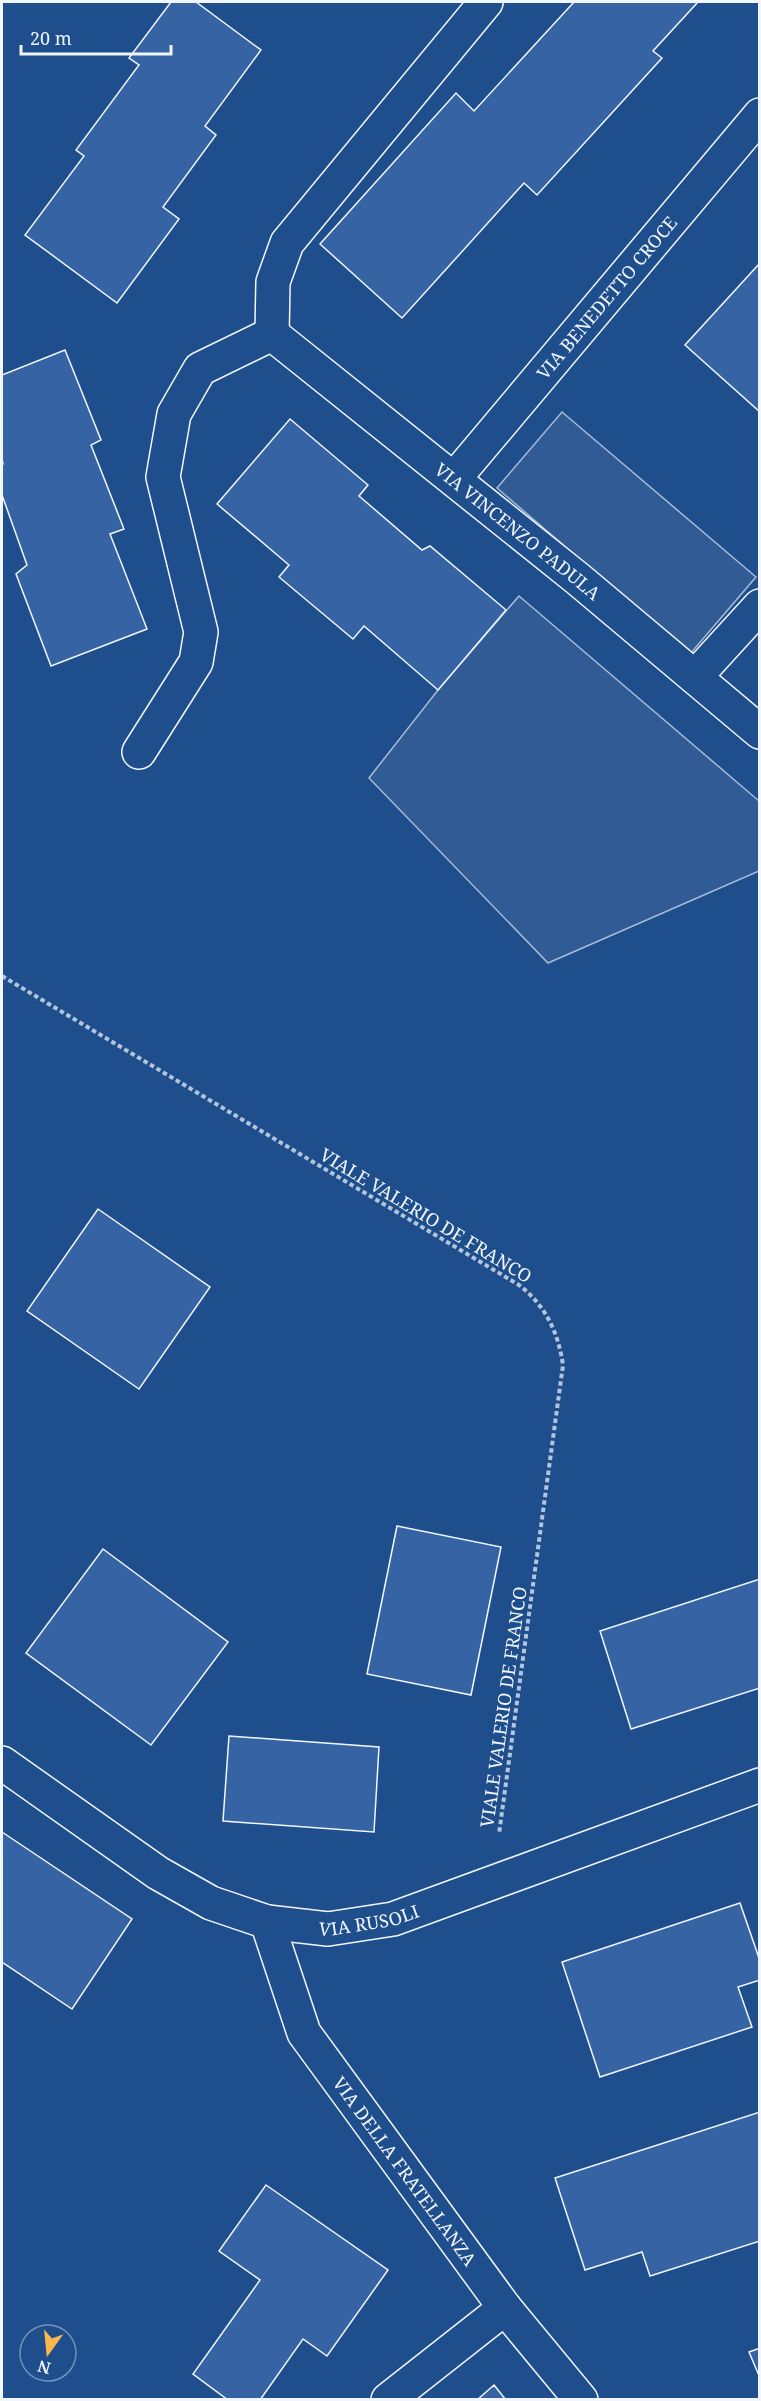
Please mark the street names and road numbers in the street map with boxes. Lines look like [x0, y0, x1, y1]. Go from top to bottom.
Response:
street label: VIA BENEDETTO CROCE [531, 211, 682, 384]
street label: VIA VINCENZO PADULA [430, 457, 606, 605]
street label: VIALE VALERIO DE FRANCO [316, 1142, 536, 1288]
street label: VIALE VALERIO DE FRANCO [474, 1585, 532, 1829]
street label: VIA RUSOLI [318, 1899, 422, 1941]
street label: VIA DELLA FRATELLANZA [328, 2072, 482, 2271]

